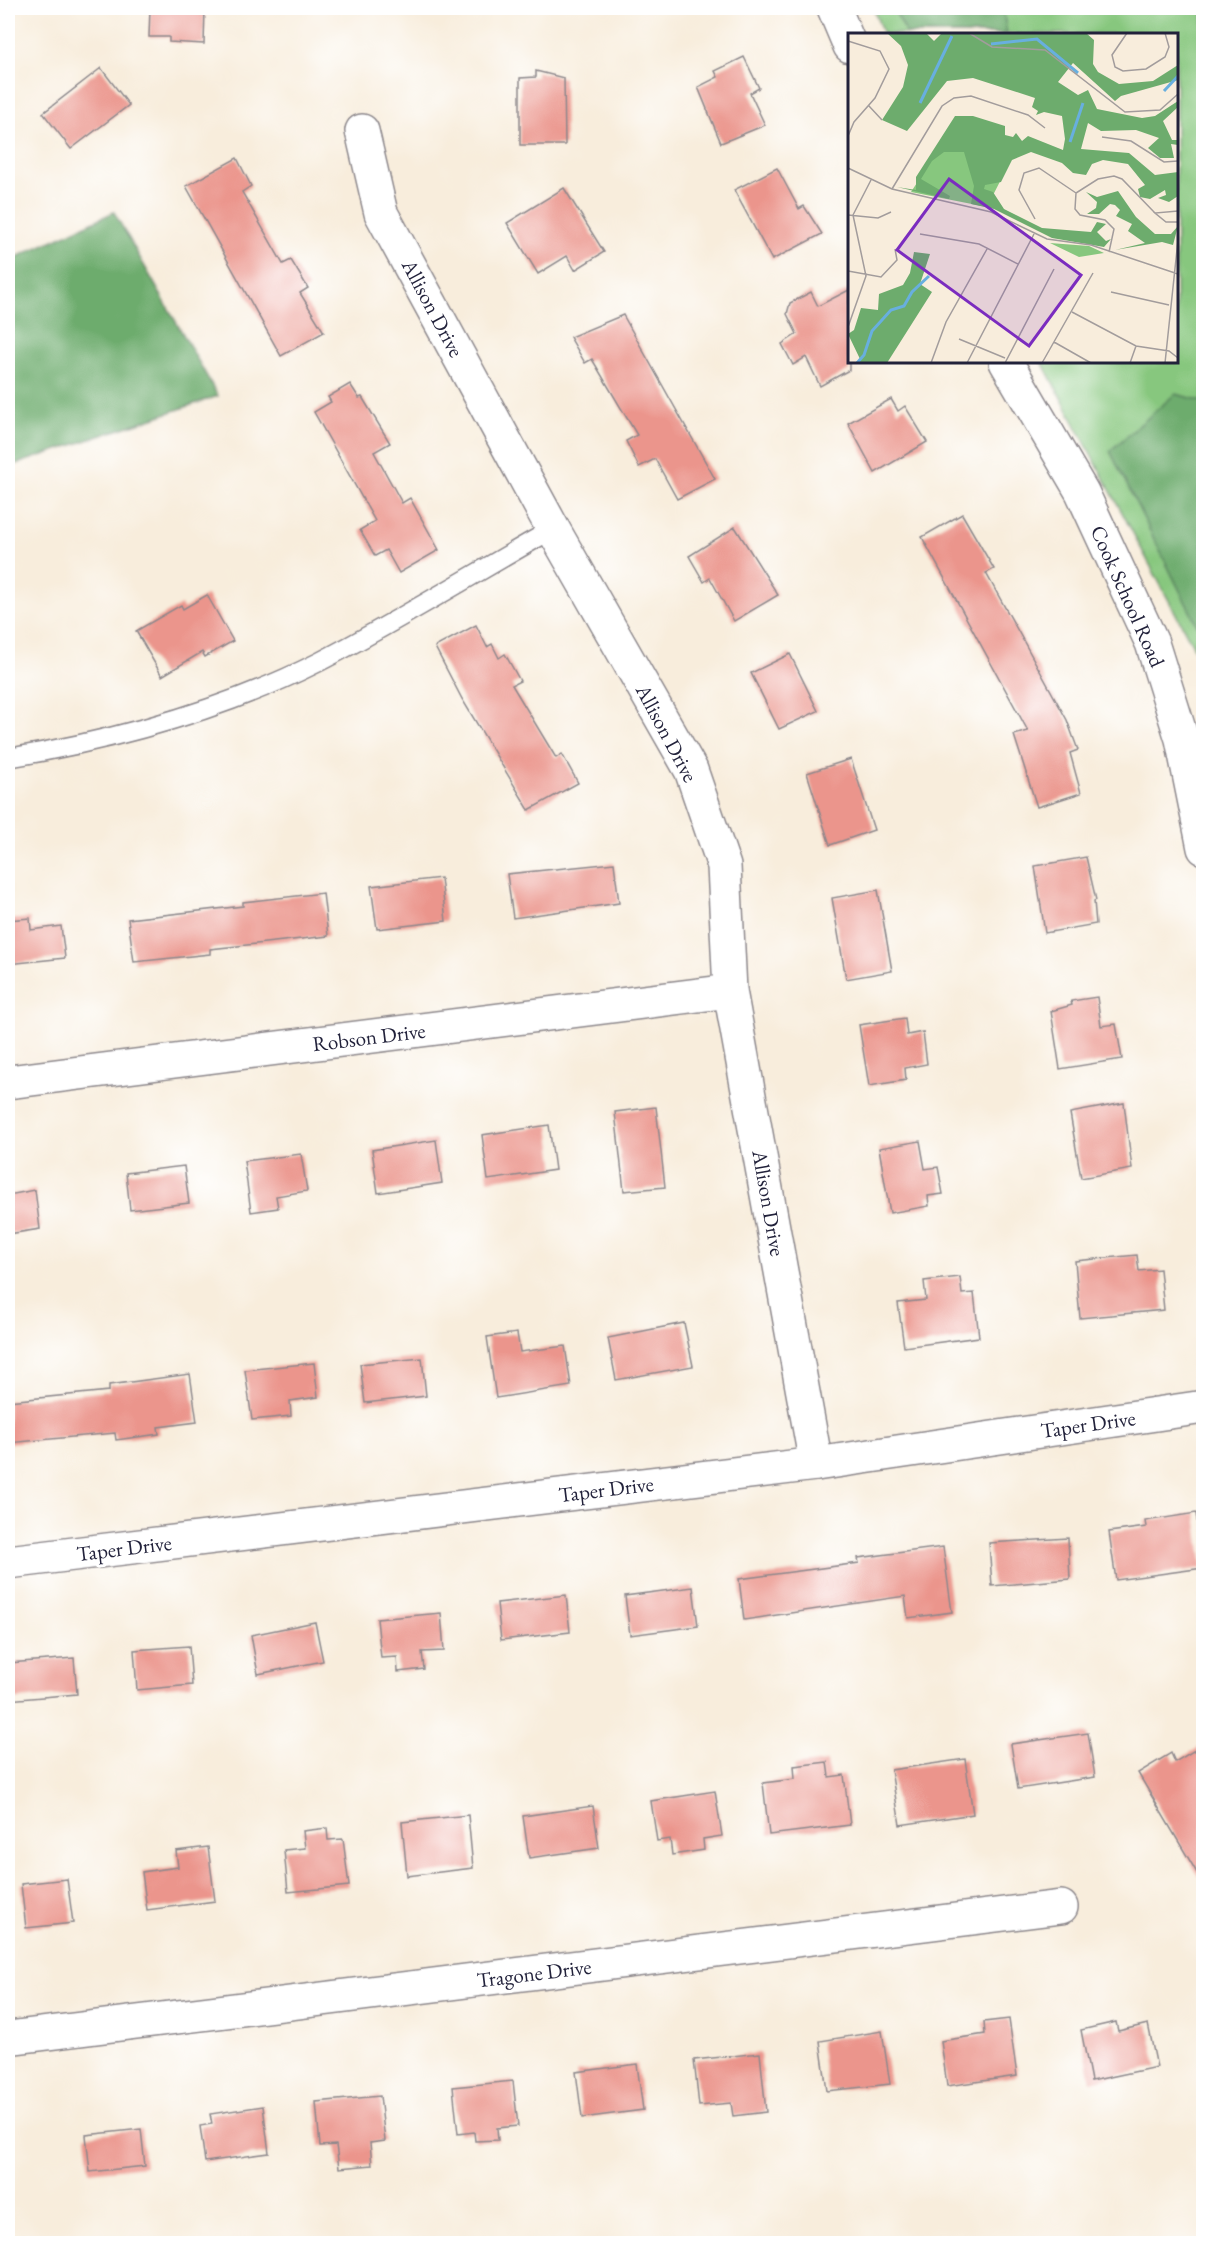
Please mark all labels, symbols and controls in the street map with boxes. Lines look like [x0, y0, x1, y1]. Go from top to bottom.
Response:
inset map [848, 33, 1178, 363]
street label: Allison Drive [395, 254, 470, 362]
street label: Cook School Road [1085, 521, 1171, 671]
street label: Allison Drive [629, 679, 704, 787]
street label: Robson Drive [311, 1017, 427, 1057]
street label: Allison Drive [746, 1147, 792, 1258]
street label: Taper Drive [1039, 1404, 1137, 1444]
street label: Taper Drive [557, 1470, 655, 1508]
street label: Taper Drive [75, 1529, 173, 1567]
street label: Tragone Drive [475, 1953, 593, 1993]

